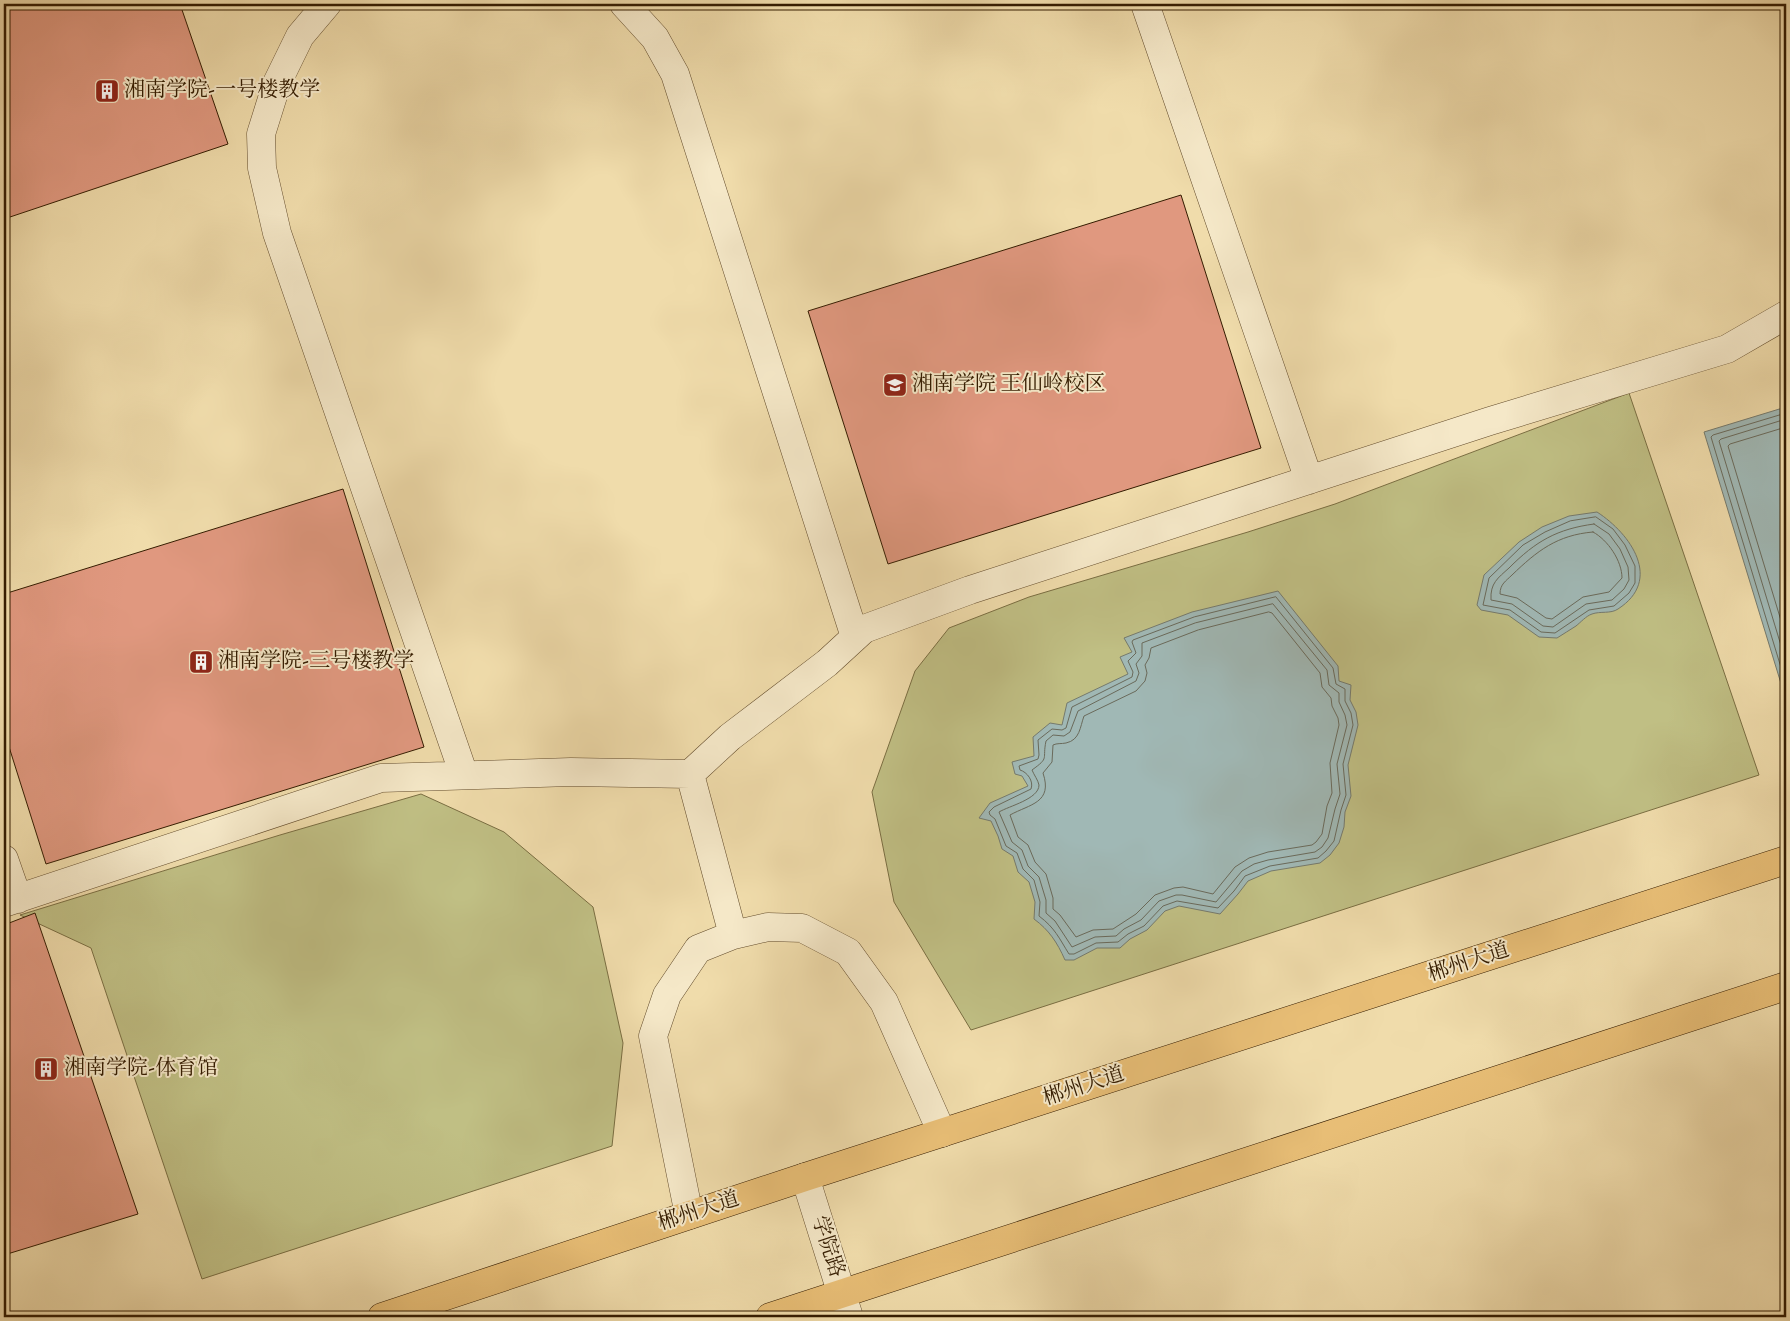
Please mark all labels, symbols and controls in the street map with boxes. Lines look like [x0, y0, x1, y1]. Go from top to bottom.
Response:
place label: 湘南学院-一号楼教学 [124, 76, 320, 106]
building icon: 湘南学院-一号楼教学 [94, 78, 120, 104]
place label: 湘南学院 王仙岭校区 [912, 370, 1105, 400]
school or university icon: 湘南学院 王仙岭校区 [882, 372, 908, 398]
place label: 湘南学院-三号楼教学 [218, 647, 414, 677]
building icon: 湘南学院-三号楼教学 [188, 649, 214, 675]
street label: 郴州大道 [1424, 936, 1514, 990]
place label: 湘南学院-体育馆 [64, 1054, 218, 1084]
building icon: 湘南学院-体育馆 [33, 1056, 59, 1082]
street label: 郴州大道 [1039, 1060, 1129, 1114]
street label: 郴州大道 [654, 1185, 744, 1239]
street label: 学院路 [803, 1212, 851, 1282]

